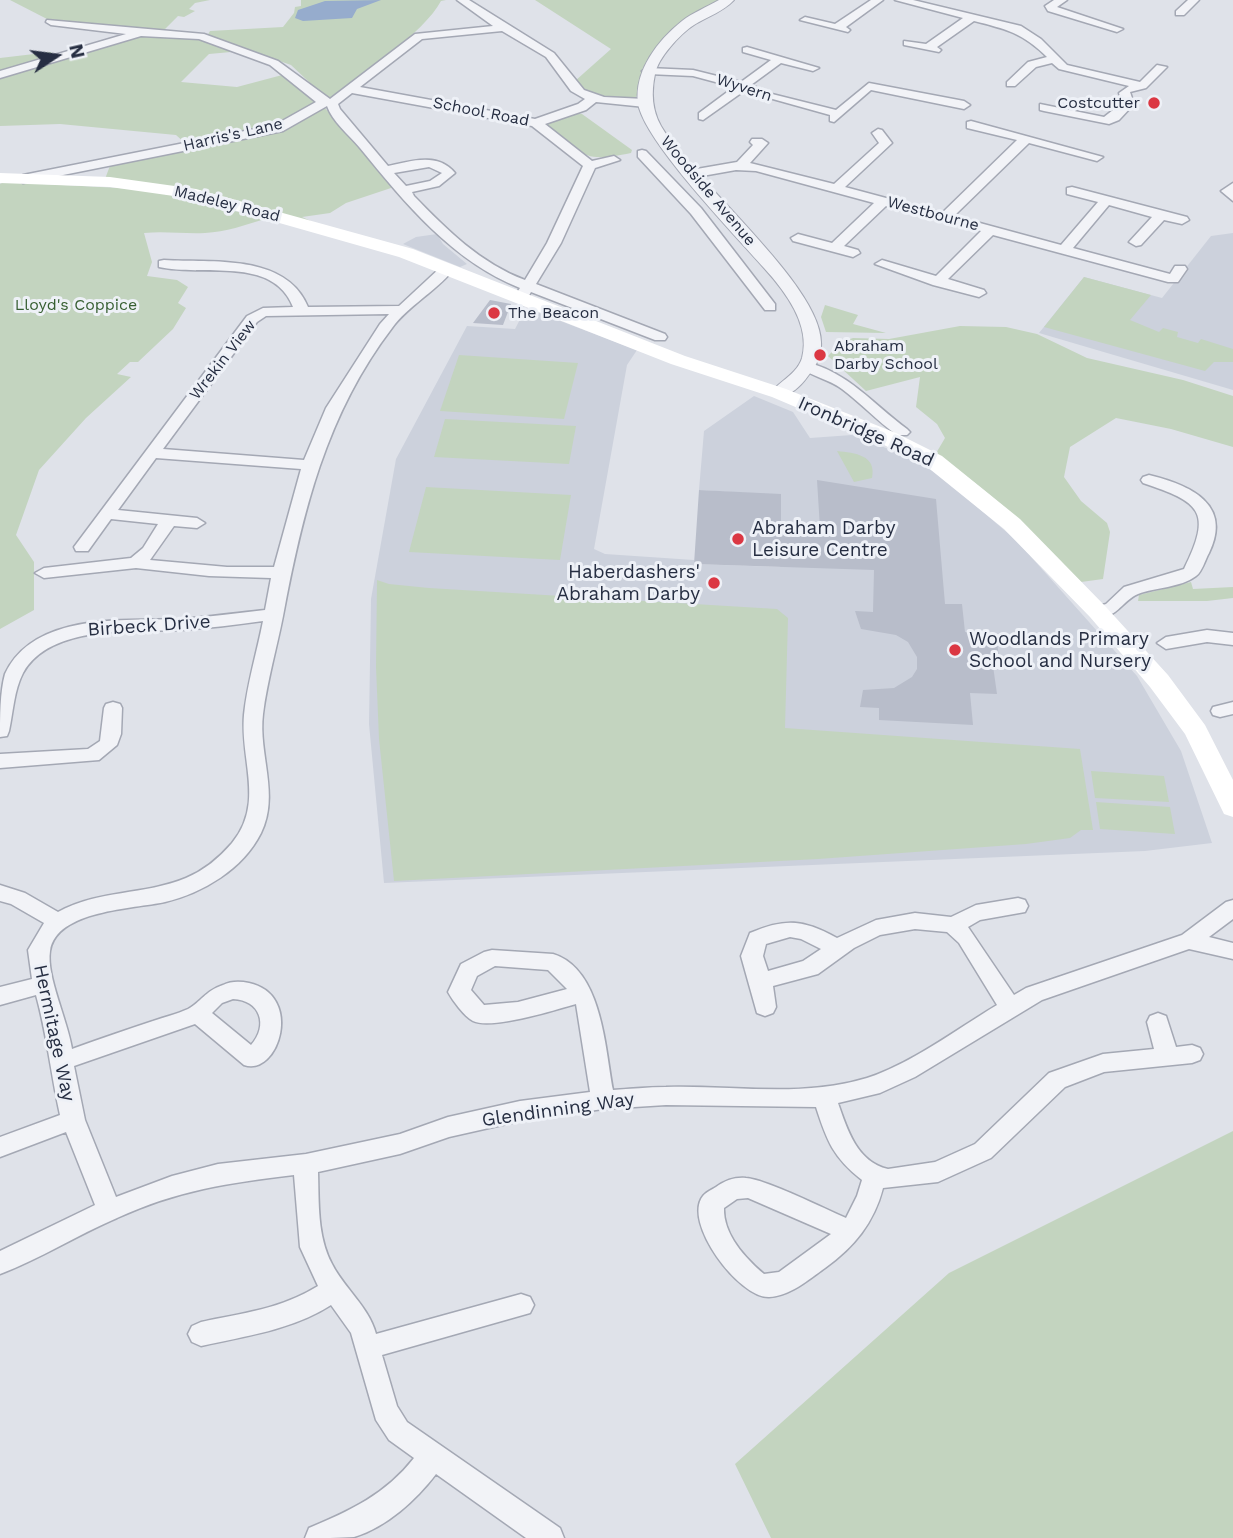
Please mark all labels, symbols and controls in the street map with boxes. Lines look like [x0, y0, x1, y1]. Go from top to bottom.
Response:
north arrow [21, 21, 91, 91]
text: N [64, 42, 90, 61]
street label: Wyvern [714, 70, 774, 106]
street label: School Road [431, 93, 531, 131]
place label: Costcutter [1057, 93, 1140, 113]
marker: Costcutter [1146, 95, 1162, 111]
street label: Harris's Lane [181, 114, 285, 156]
street label: Woodside Avenue [656, 132, 760, 250]
street label: Madeley Road [172, 182, 282, 226]
street label: Westbourne [885, 193, 981, 235]
park label: Lloyd's Coppice [15, 295, 137, 315]
place label: The Beacon [508, 303, 599, 323]
marker: The Beacon [486, 305, 502, 321]
street label: Wrekin View [186, 316, 260, 404]
place label: Abraham Darby School [834, 336, 938, 374]
marker: Abraham Darby School [812, 347, 828, 363]
street label: Ironbridge Road [794, 392, 938, 472]
place label: Abraham Darby Leisure Centre [752, 517, 895, 561]
marker: Abraham Darby Leisure Centre [730, 531, 746, 547]
place label: Haberdashers' Abraham Darby [557, 561, 700, 605]
marker: Haberdashers' Abraham Darby [706, 575, 722, 591]
street label: Birbeck Drive [87, 610, 211, 642]
place label: Woodlands Primary School and Nursery [969, 628, 1151, 672]
marker: Woodlands Primary School and Nursery [947, 642, 963, 658]
street label: Hermitage Way [28, 962, 80, 1104]
street label: Glendinning Way [480, 1088, 636, 1132]

